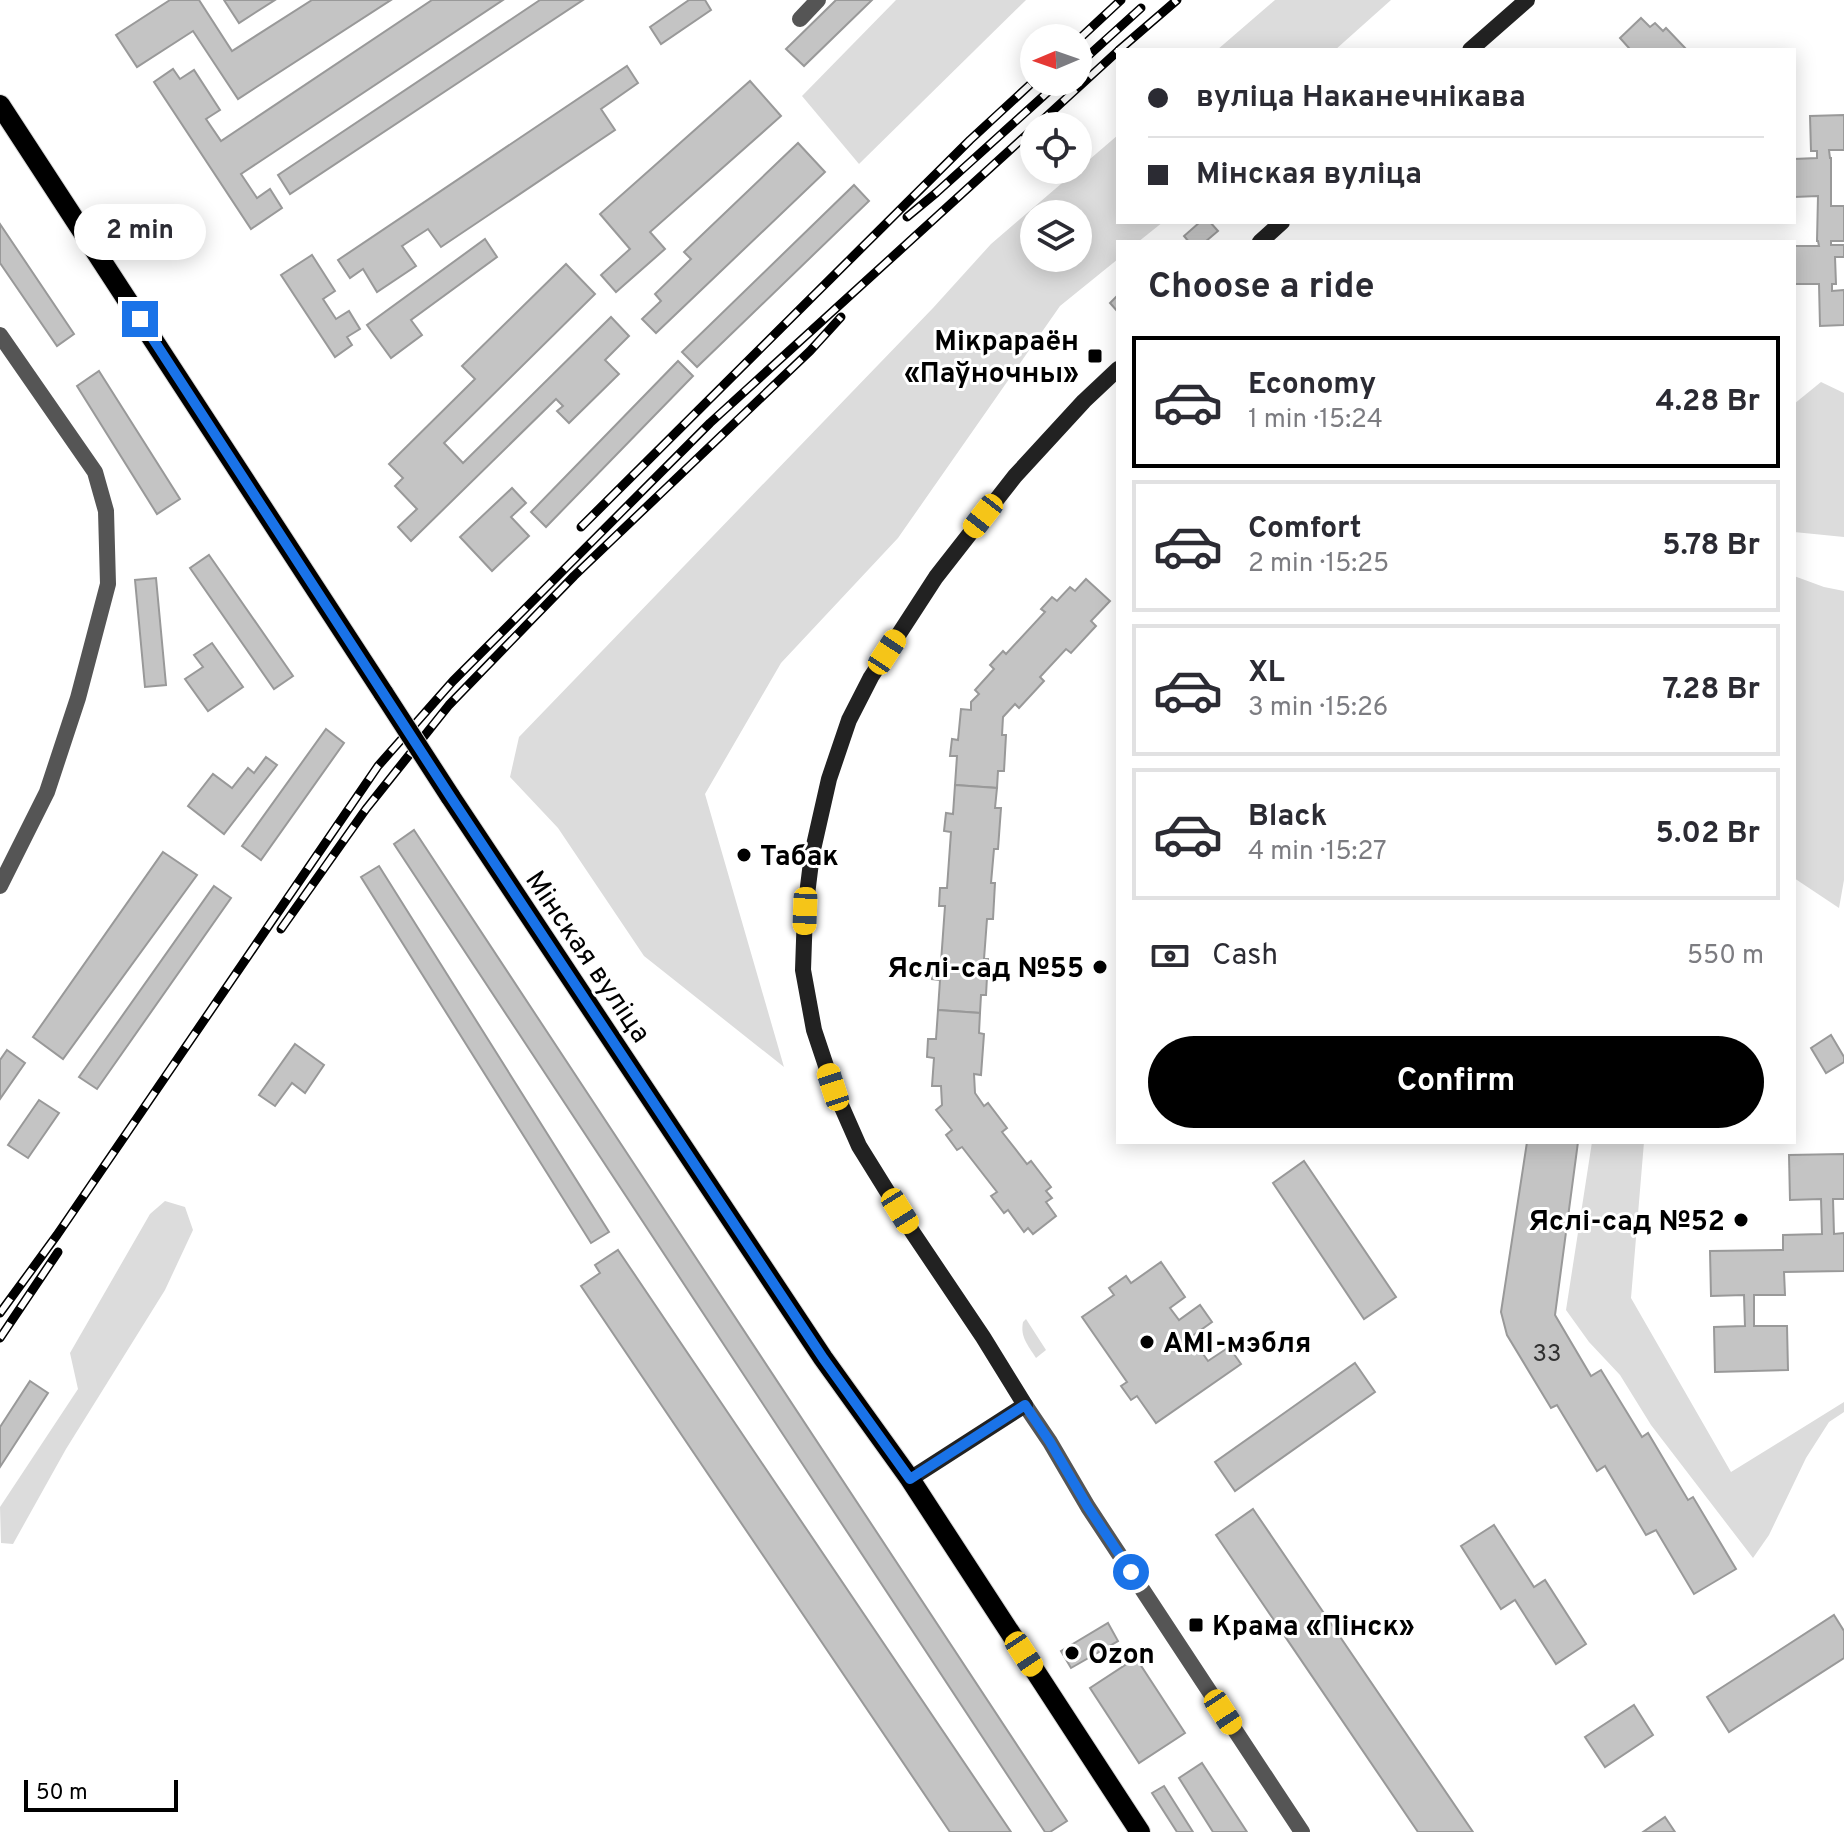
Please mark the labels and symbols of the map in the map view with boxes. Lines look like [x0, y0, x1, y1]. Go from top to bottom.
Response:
north arrow [1020, 24, 1092, 96]
callout: 2 min [74, 203, 206, 259]
route end [122, 301, 158, 337]
place label: Мікрараён «Паўночны» [904, 325, 1079, 393]
marker: Мікрараён «Паўночны» [1086, 347, 1104, 365]
car [959, 490, 1007, 542]
car [864, 625, 910, 679]
place label: Табак [760, 840, 839, 876]
marker: Табак [735, 846, 753, 864]
street label: Мінская вуліца [516, 865, 657, 1051]
car [792, 887, 818, 935]
place label: Яслі-сад №55 [887, 952, 1084, 988]
marker: Яслі-сад №55 [1091, 958, 1109, 976]
car [814, 1060, 852, 1114]
car [877, 1184, 923, 1238]
place label: Яслі-сад №52 [1528, 1205, 1725, 1241]
marker: Яслі-сад №52 [1732, 1211, 1750, 1229]
place label: AMI-мэбля [1163, 1327, 1311, 1363]
marker: AMI-мэбля [1138, 1333, 1156, 1351]
house number: 33 [1533, 1340, 1561, 1370]
route start [1113, 1554, 1149, 1590]
place label: Крама «Пінск» [1212, 1610, 1415, 1646]
marker: Крама «Пінск» [1187, 1616, 1205, 1634]
car [1001, 1627, 1047, 1681]
place label: Ozon [1088, 1638, 1155, 1674]
marker: Ozon [1063, 1644, 1081, 1662]
car [1200, 1685, 1246, 1739]
scale bar [24, 1776, 178, 1812]

